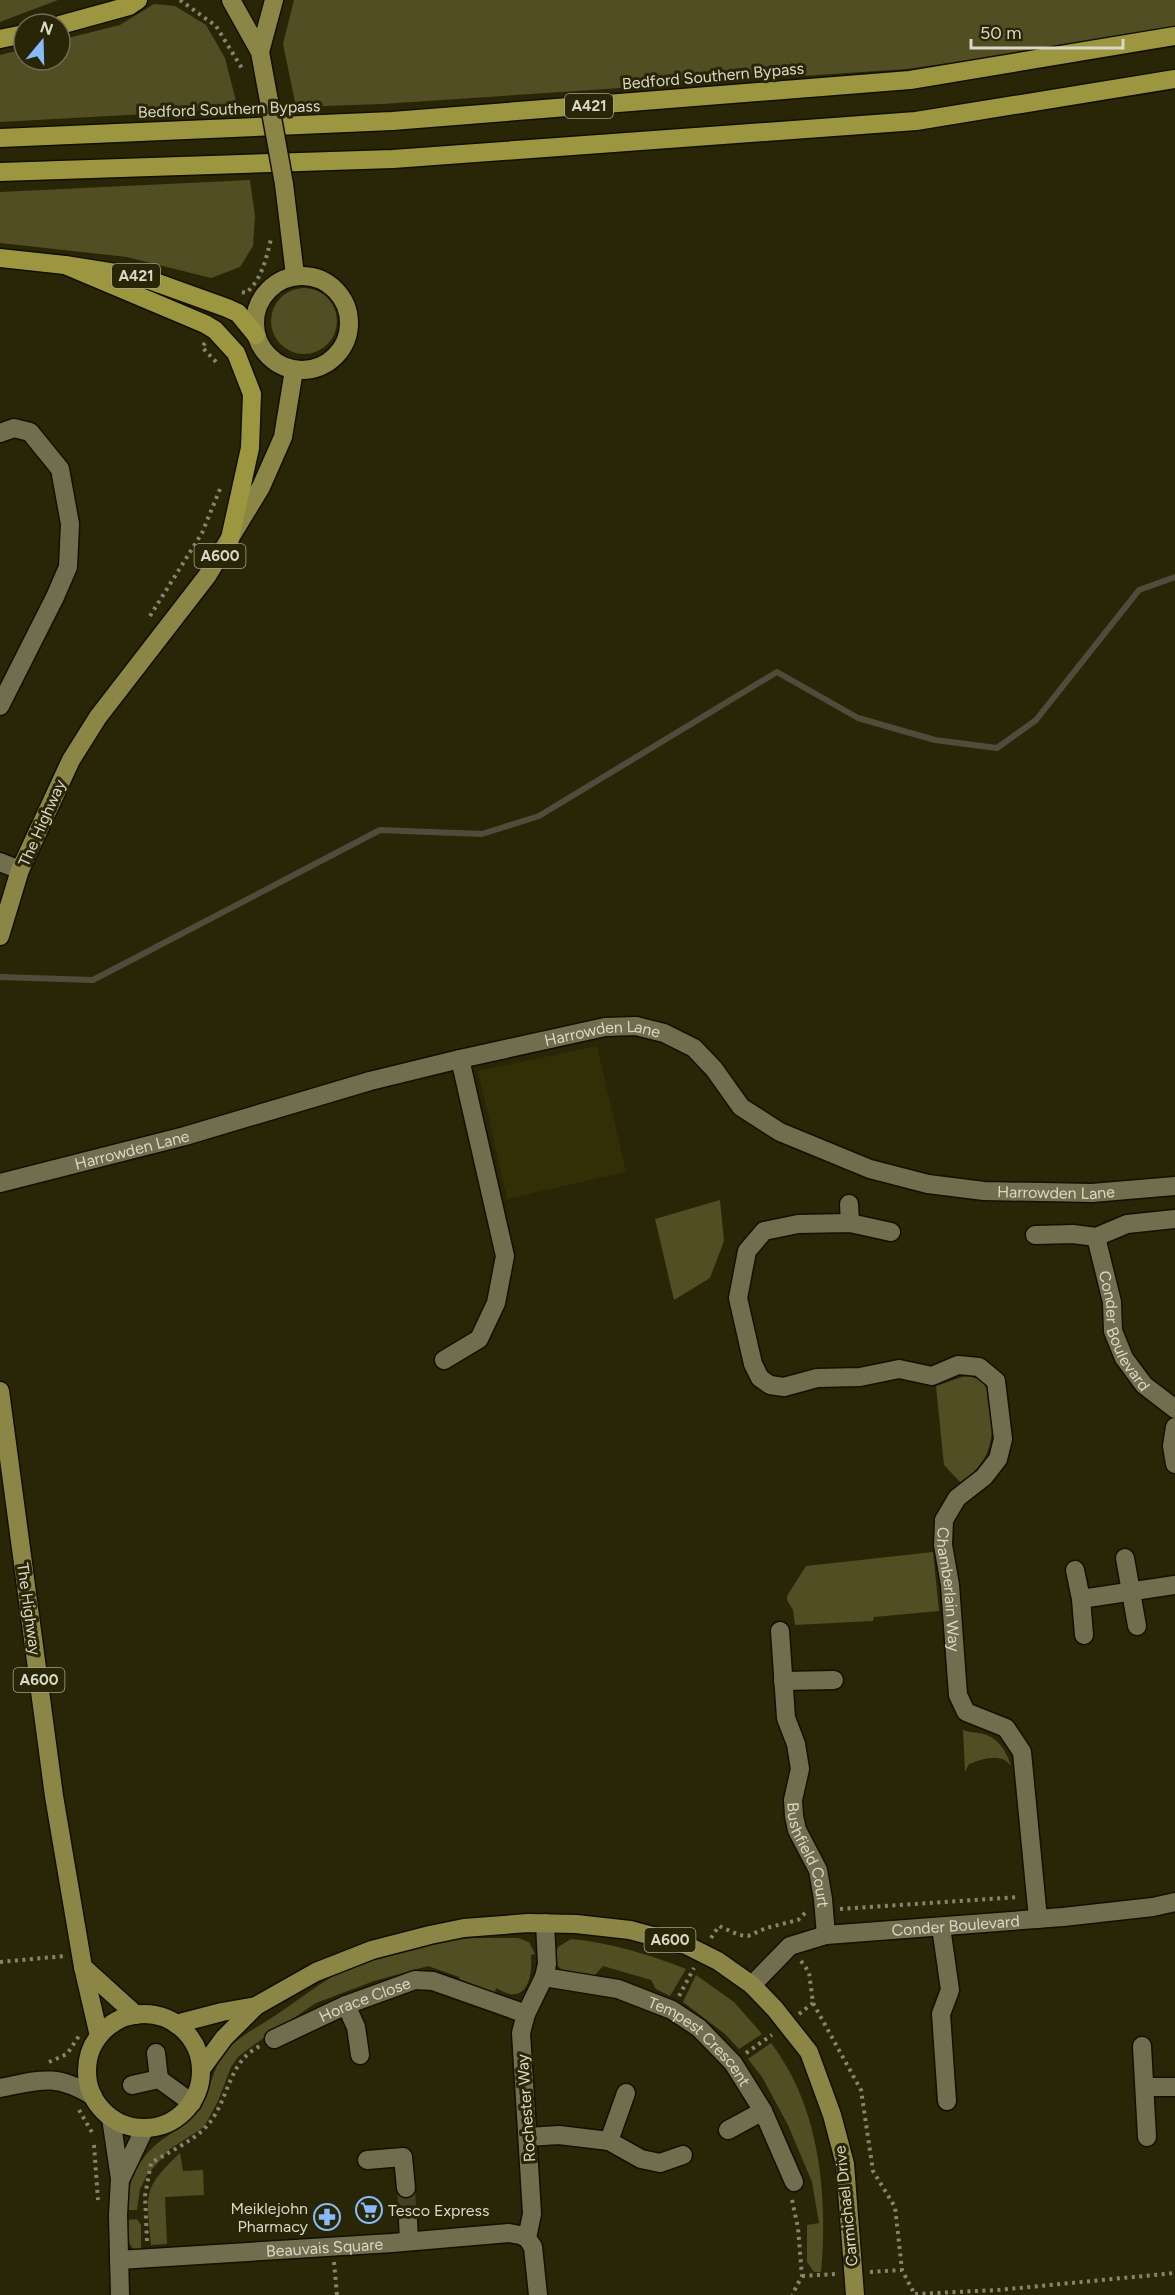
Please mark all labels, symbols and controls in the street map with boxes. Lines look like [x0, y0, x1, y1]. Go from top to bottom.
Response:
north arrow [12, 12, 72, 72]
scale bar [971, 12, 1122, 50]
text: N [38, 17, 56, 39]
text: 50 m [980, 22, 1022, 44]
street label: Bedford Southern Bypass [621, 59, 805, 93]
road number: A421 [565, 94, 613, 118]
street label: Bedford Southern Bypass [137, 96, 321, 122]
road number: A421 [112, 264, 160, 288]
road number: A600 [194, 544, 246, 568]
street label: The Highway [14, 776, 70, 869]
street label: Harrowden Lane [543, 1017, 663, 1050]
street label: Harrowden Lane [72, 1126, 191, 1173]
street label: Harrowden Lane [997, 1182, 1116, 1203]
street label: Conder Boulevard [1095, 1268, 1154, 1394]
street label: Chamberlain Way [933, 1527, 964, 1653]
street label: The Highway [13, 1562, 45, 1657]
road number: A600 [14, 1668, 64, 1692]
street label: Bushfield Court [784, 1801, 833, 1908]
street label: Conder Boulevard [891, 1911, 1020, 1939]
road number: A600 [644, 1928, 696, 1952]
street label: Horace Close [316, 1973, 413, 2026]
street label: Tempest Crescent [646, 1992, 755, 2090]
street label: Rochester Way [513, 2053, 539, 2163]
street label: Carmichael Drive [830, 2144, 862, 2267]
supermarket icon: Tesco Express [354, 2195, 384, 2225]
place label: Meiklejohn Pharmacy [231, 2199, 309, 2236]
place label: Tesco Express [388, 2201, 490, 2220]
pharmacy icon: Meiklejohn Pharmacy [312, 2202, 342, 2232]
street label: Beauvais Square [265, 2234, 384, 2260]

